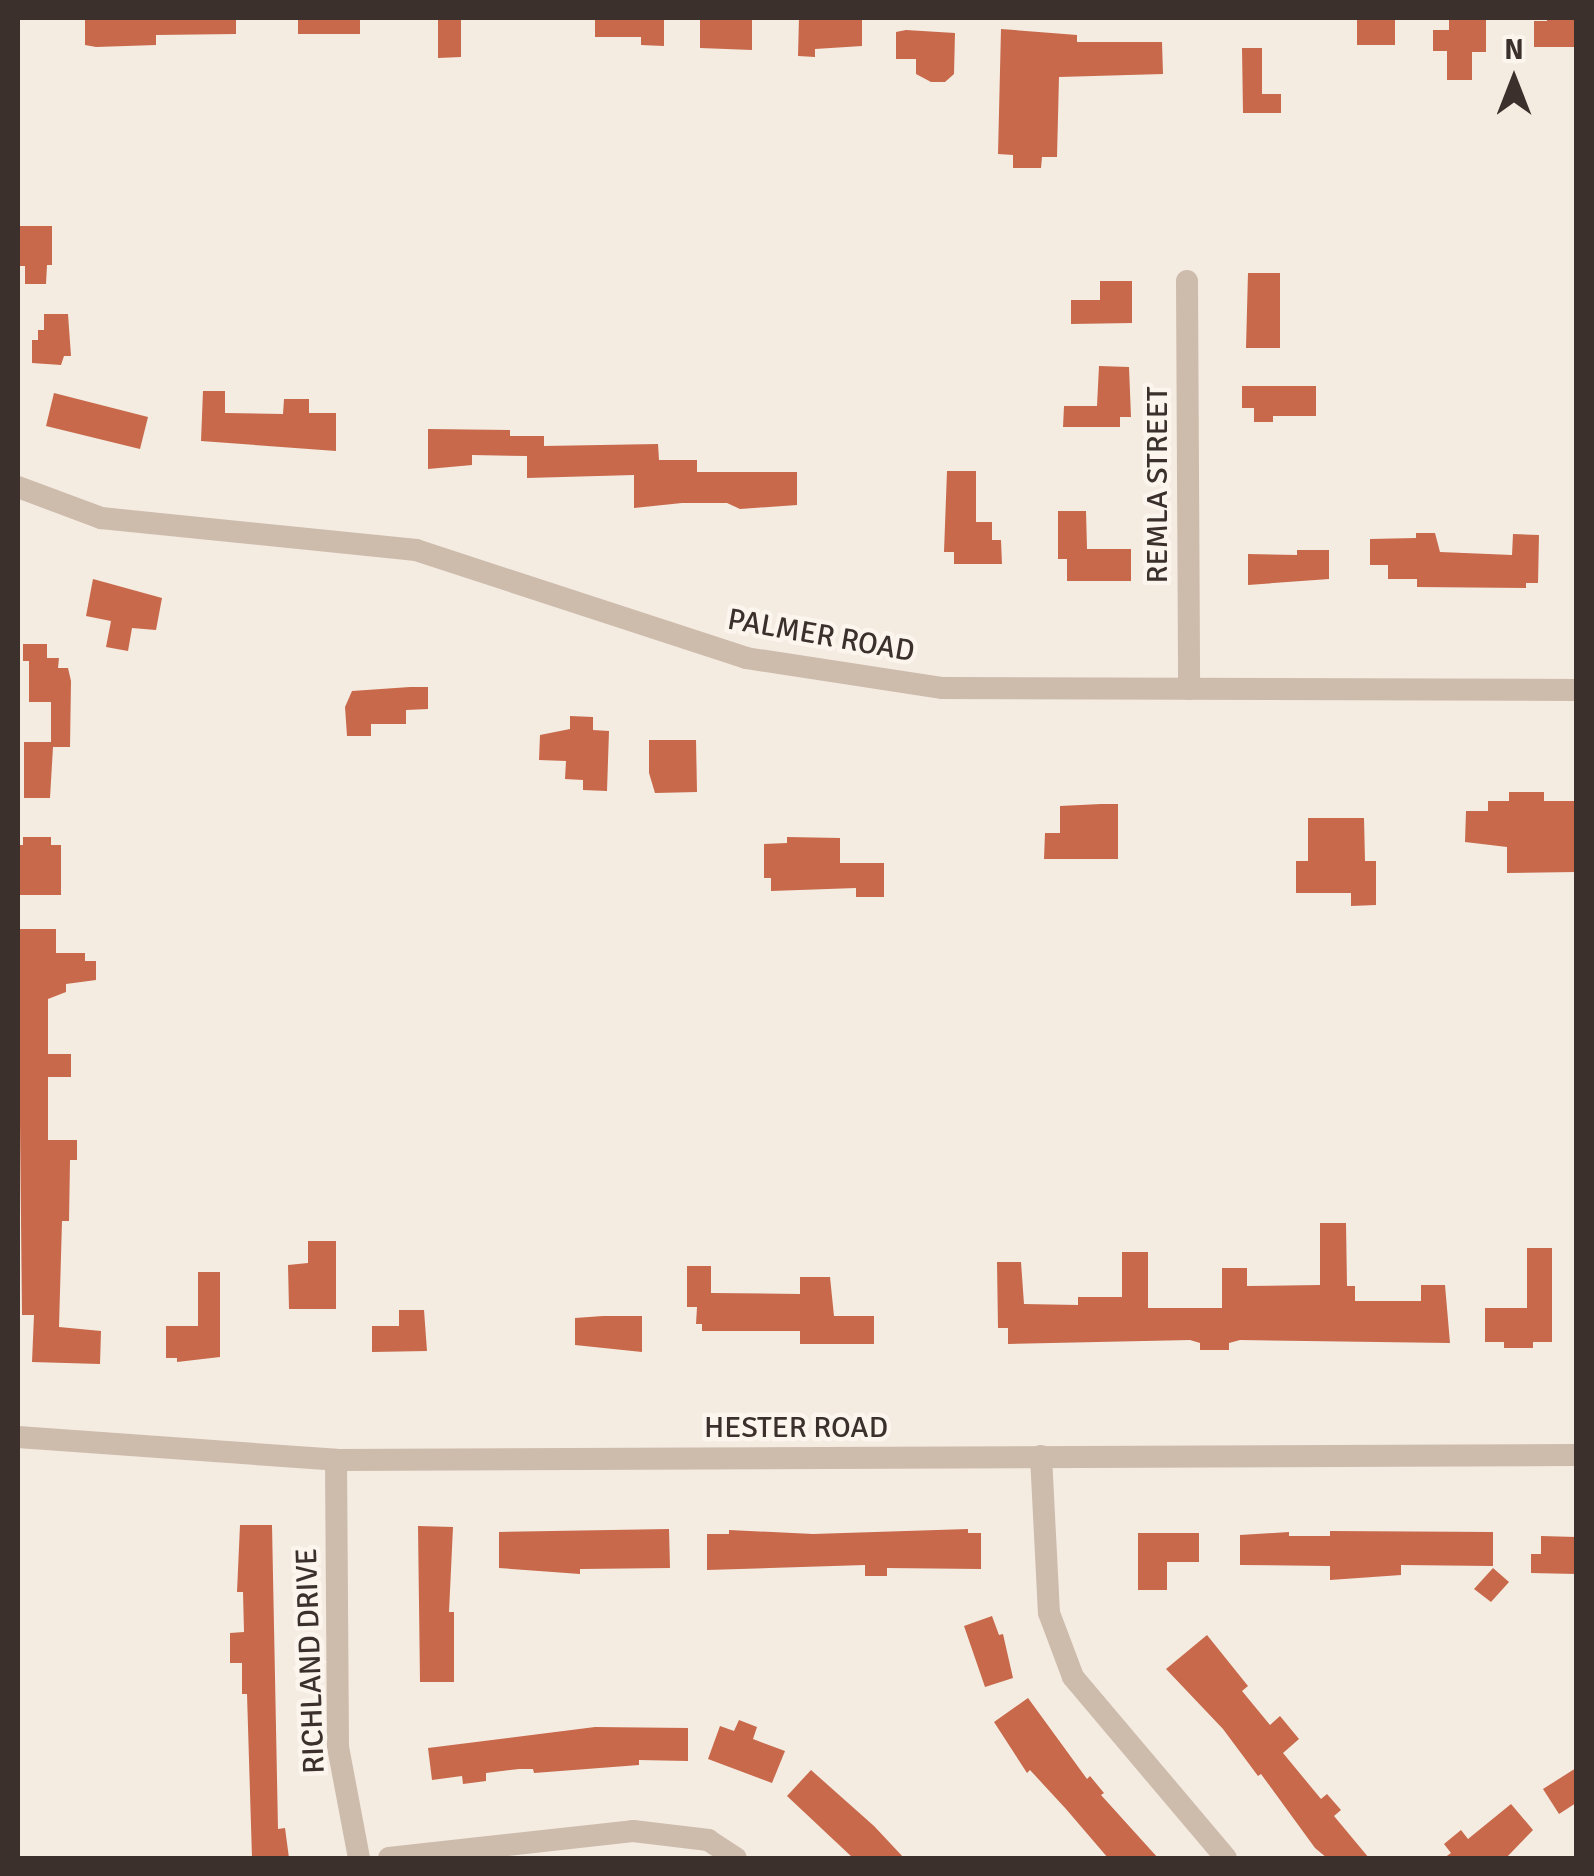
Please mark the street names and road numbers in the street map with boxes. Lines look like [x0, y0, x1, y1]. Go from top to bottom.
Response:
street label: REMLA STREET [1140, 387, 1176, 583]
street label: PALMER ROAD [725, 602, 917, 670]
street label: HESTER ROAD [704, 1410, 888, 1446]
street label: RICHLAND DRIVE [289, 1548, 333, 1774]

